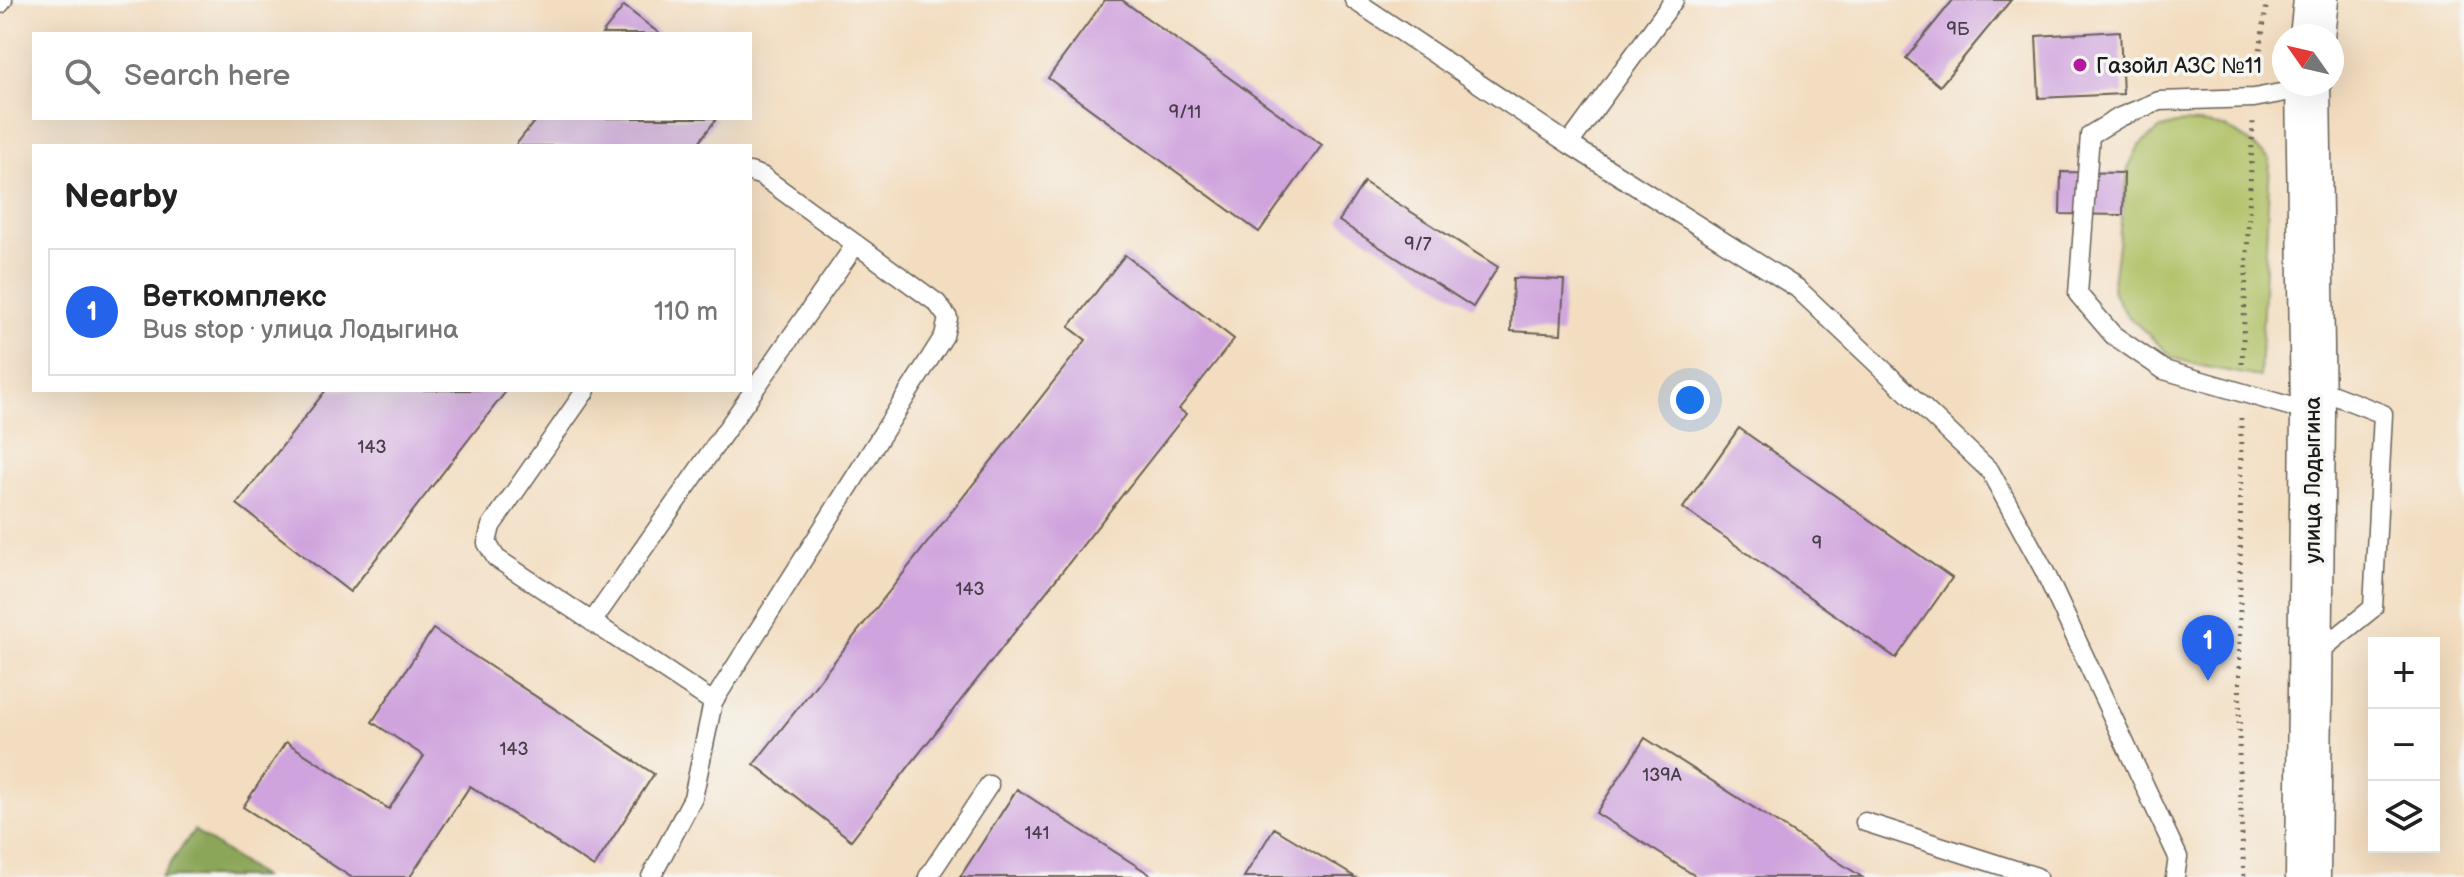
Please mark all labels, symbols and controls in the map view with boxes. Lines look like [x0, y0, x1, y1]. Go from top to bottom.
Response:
house number: 9Б [1947, 19, 1970, 40]
north arrow [2272, 24, 2344, 96]
search box [32, 32, 752, 120]
place label: Газойл АЗС №11 [2096, 53, 2262, 80]
icon: search [60, 54, 104, 98]
marker: Газойл АЗС №11 [2071, 56, 2089, 74]
text: Search here [124, 58, 290, 94]
house number: 9/11 [1169, 102, 1201, 123]
text: Nearby [64, 176, 178, 217]
house number: 9/7 [1404, 234, 1432, 255]
text: Веткомплекс [142, 279, 327, 315]
text: 1 [87, 297, 97, 328]
text: 110 m [654, 297, 718, 328]
text: Bus stop · улица Лодыгина [142, 315, 459, 346]
your location [1670, 380, 1710, 420]
street label: улица Лодыгина [2300, 396, 2327, 564]
house number: 143 [357, 437, 387, 458]
house number: 9 [1812, 533, 1822, 554]
house number: 143 [955, 579, 985, 600]
pin: 1 [2182, 615, 2234, 681]
map controls [2368, 637, 2440, 853]
button: + [2368, 637, 2440, 709]
button: − [2368, 709, 2440, 781]
house number: 143 [499, 739, 529, 760]
house number: 139А [1642, 765, 1682, 786]
button: layers [2368, 781, 2440, 853]
house number: 141 [1025, 823, 1049, 844]

